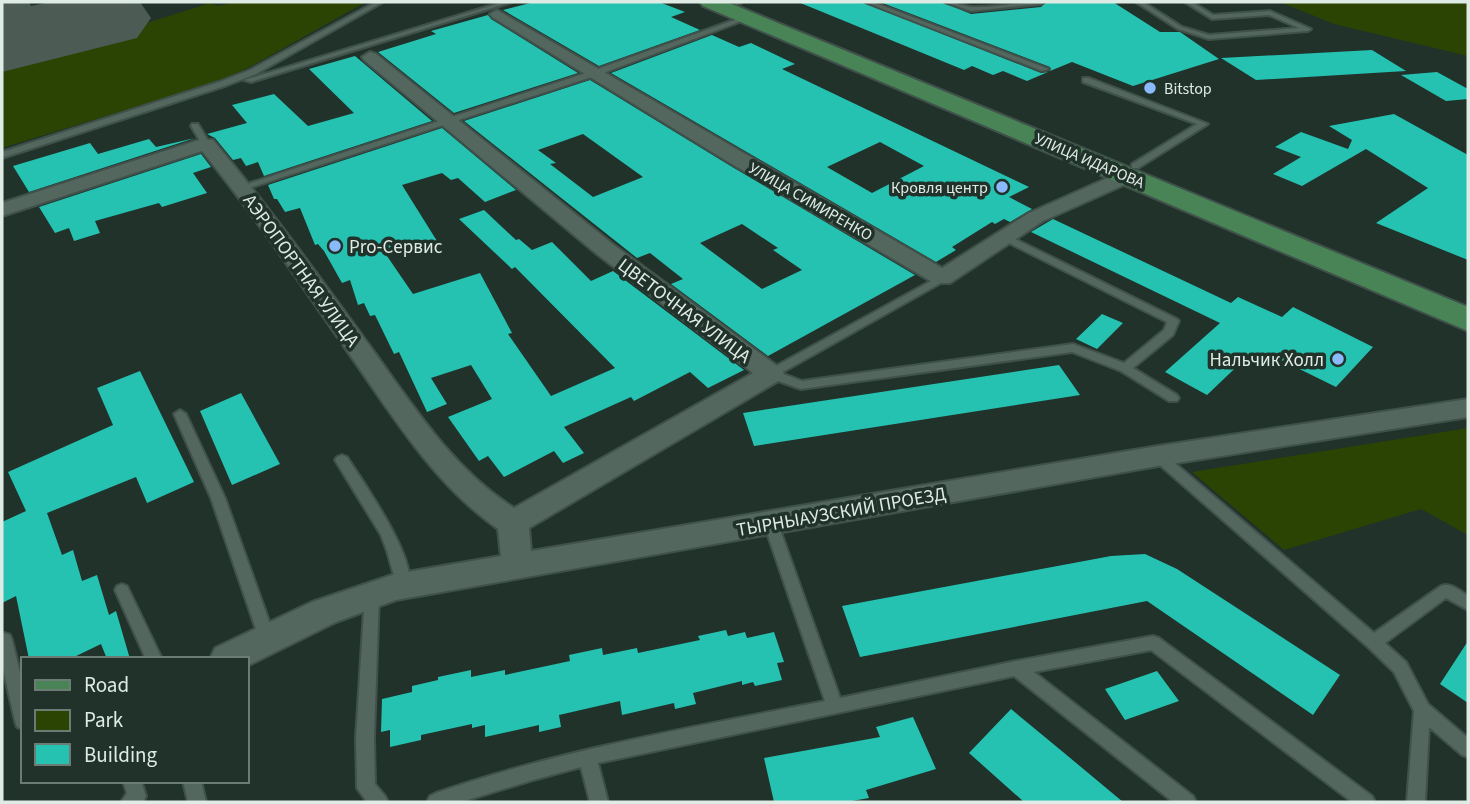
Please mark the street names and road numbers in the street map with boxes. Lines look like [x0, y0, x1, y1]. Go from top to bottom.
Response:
street label: УЛИЦА ИДАРОВА [1031, 128, 1148, 194]
street label: УЛИЦА СИМИРЕНКО [745, 157, 876, 246]
street label: АЭРОПОРТНАЯ УЛИЦА [236, 189, 366, 353]
street label: ЦВЕТОЧНАЯ УЛИЦА [612, 252, 757, 371]
street label: ТЫРНЫАУЗСКИЙ ПРОЕЗД [734, 481, 948, 544]

